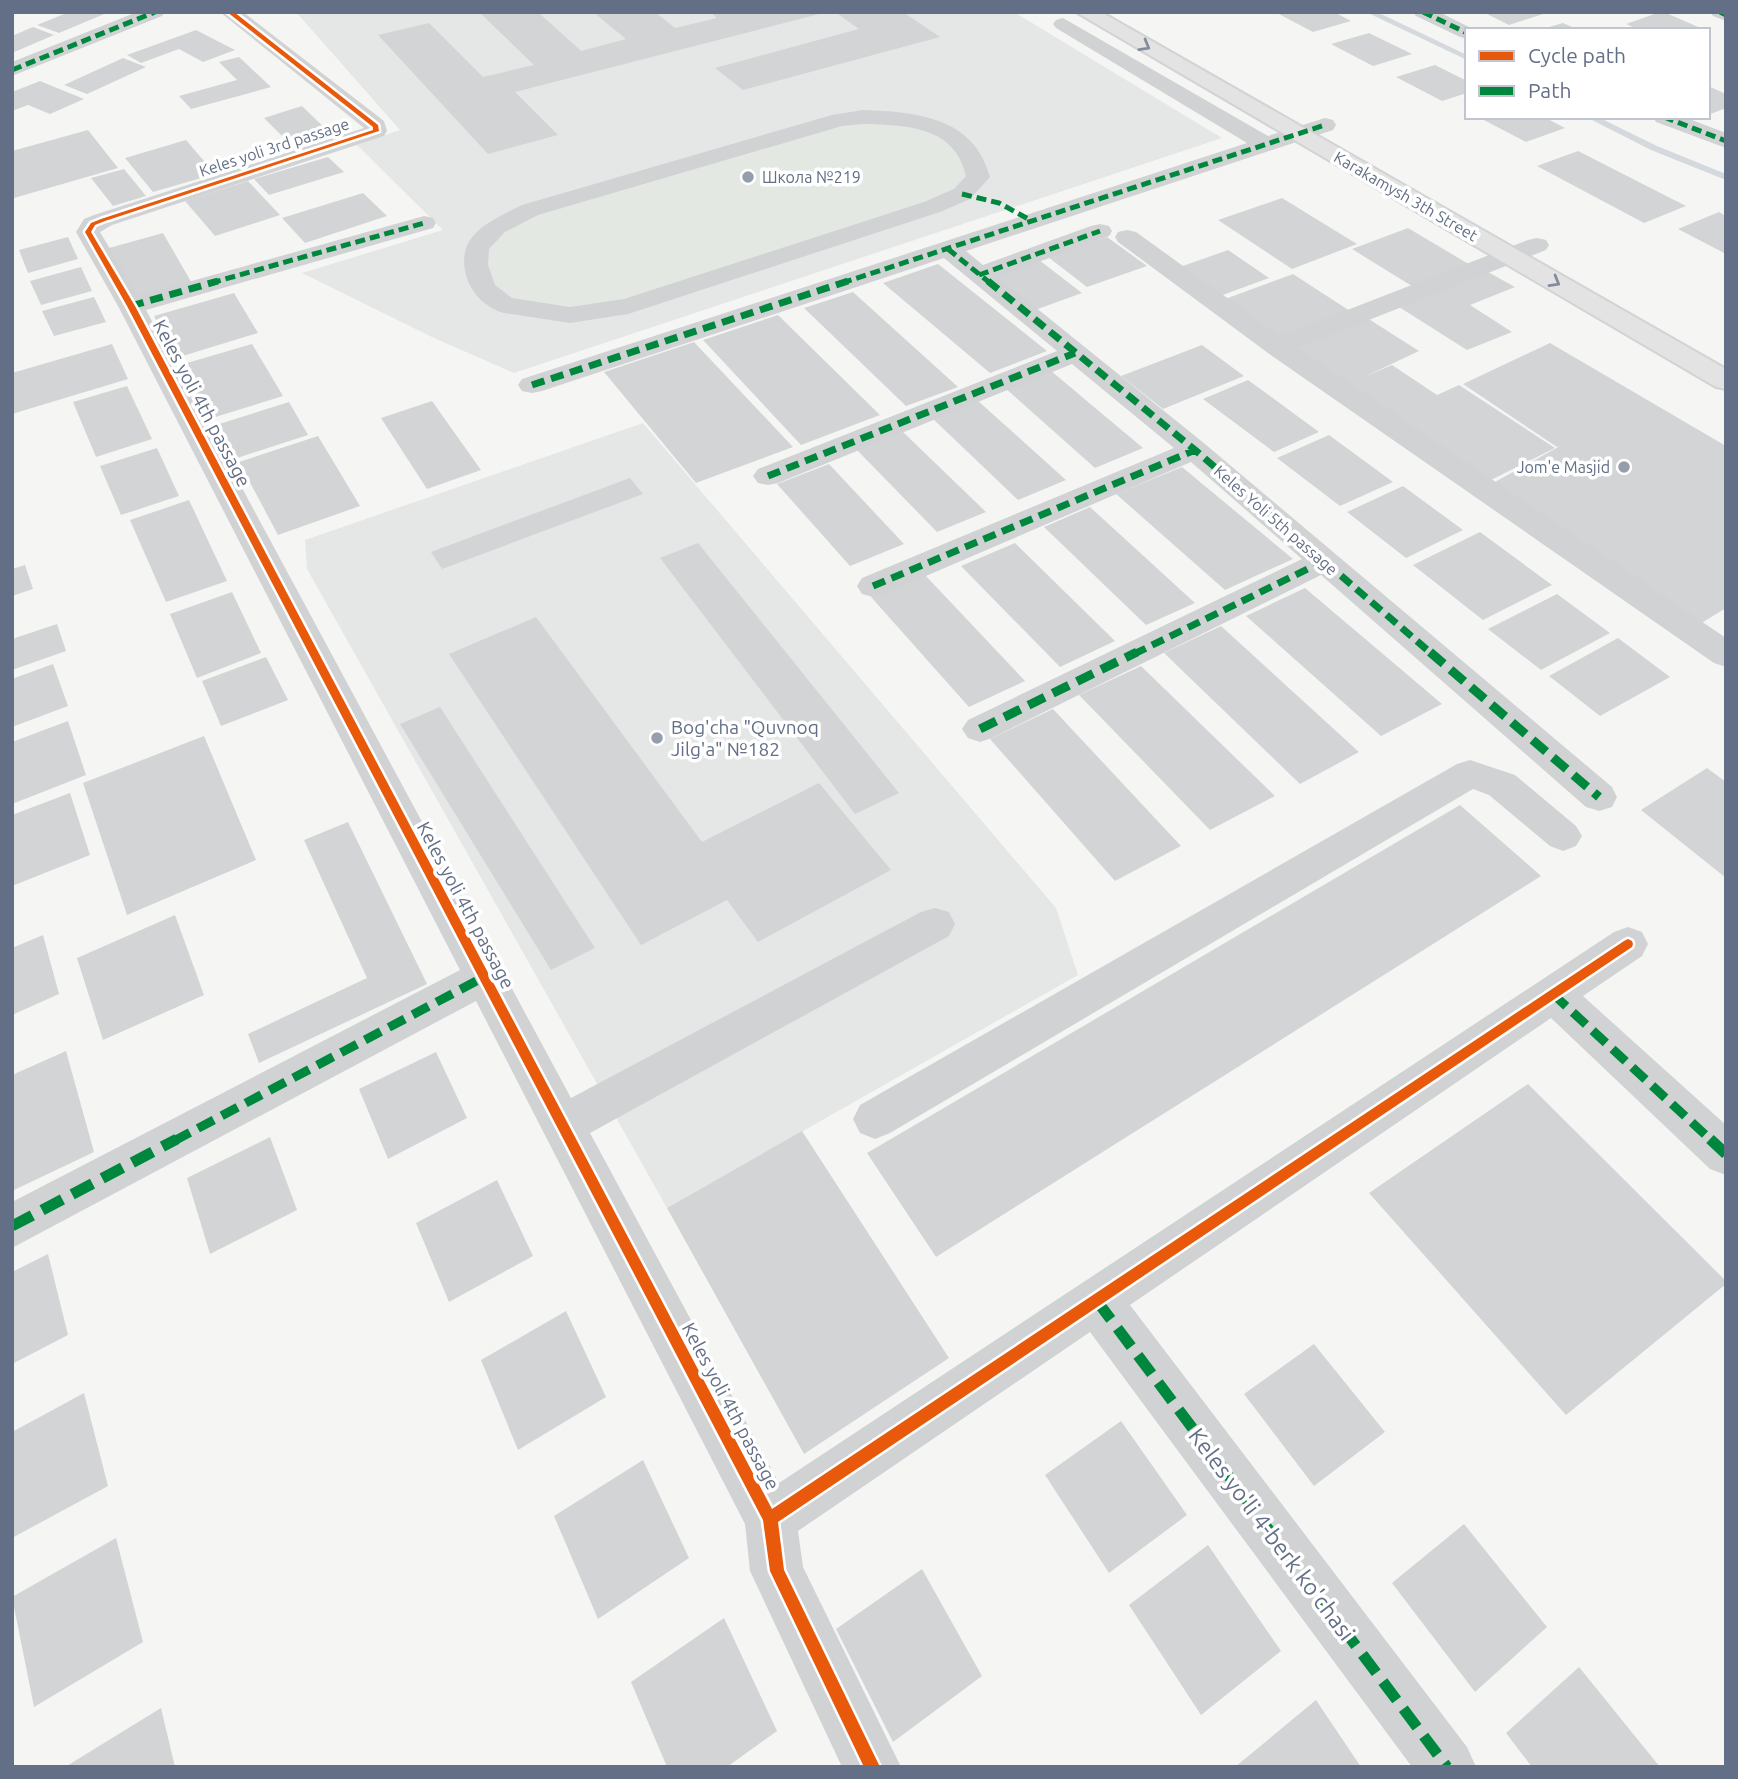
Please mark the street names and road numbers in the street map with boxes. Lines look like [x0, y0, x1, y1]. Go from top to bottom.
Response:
street label: Keles yoli 3rd passage [197, 114, 351, 180]
street label: Karakamysh 3th Street [1331, 148, 1482, 245]
street label: Keles yoli 4th passage [149, 316, 255, 490]
street label: Keles Yoli 5th passage [1211, 462, 1341, 578]
street label: Keles yoli 4th passage [413, 818, 519, 992]
street label: Keles yoli 4th passage [678, 1319, 784, 1493]
street label: Keles yo'li 4-berk ko'chasi [1184, 1423, 1360, 1645]

